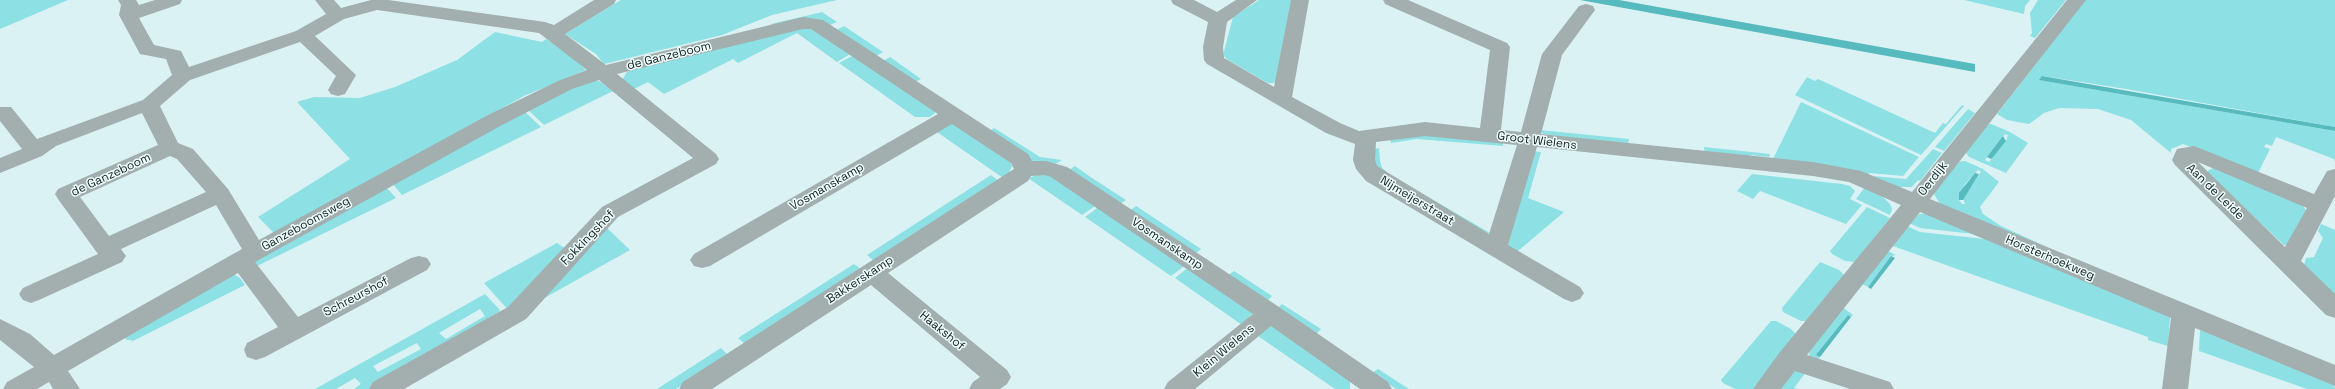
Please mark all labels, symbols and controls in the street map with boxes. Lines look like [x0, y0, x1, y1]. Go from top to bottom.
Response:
street label: de Ganzeboom [625, 39, 713, 73]
street label: Groot Wielens [1497, 129, 1577, 153]
street label: de Ganzeboom [69, 150, 153, 200]
street label: Oerdijk [1915, 159, 1951, 199]
street label: Vosmanskamp [788, 160, 866, 214]
street label: Aan de Leide [2183, 161, 2247, 223]
street label: Nijmeijerstraat [1377, 173, 1457, 229]
street label: Ganzeboomsweg [259, 194, 353, 254]
street label: Fokkingshof [558, 207, 618, 269]
street label: Vosmanskamp [1129, 215, 1205, 273]
street label: Horsterhoekweg [2003, 233, 2097, 283]
street label: Bakkerskamp [824, 253, 896, 307]
street label: Schreurshof [321, 274, 391, 320]
street label: Haakshof [916, 308, 968, 354]
street label: Klein Wielens [1191, 321, 1257, 381]

